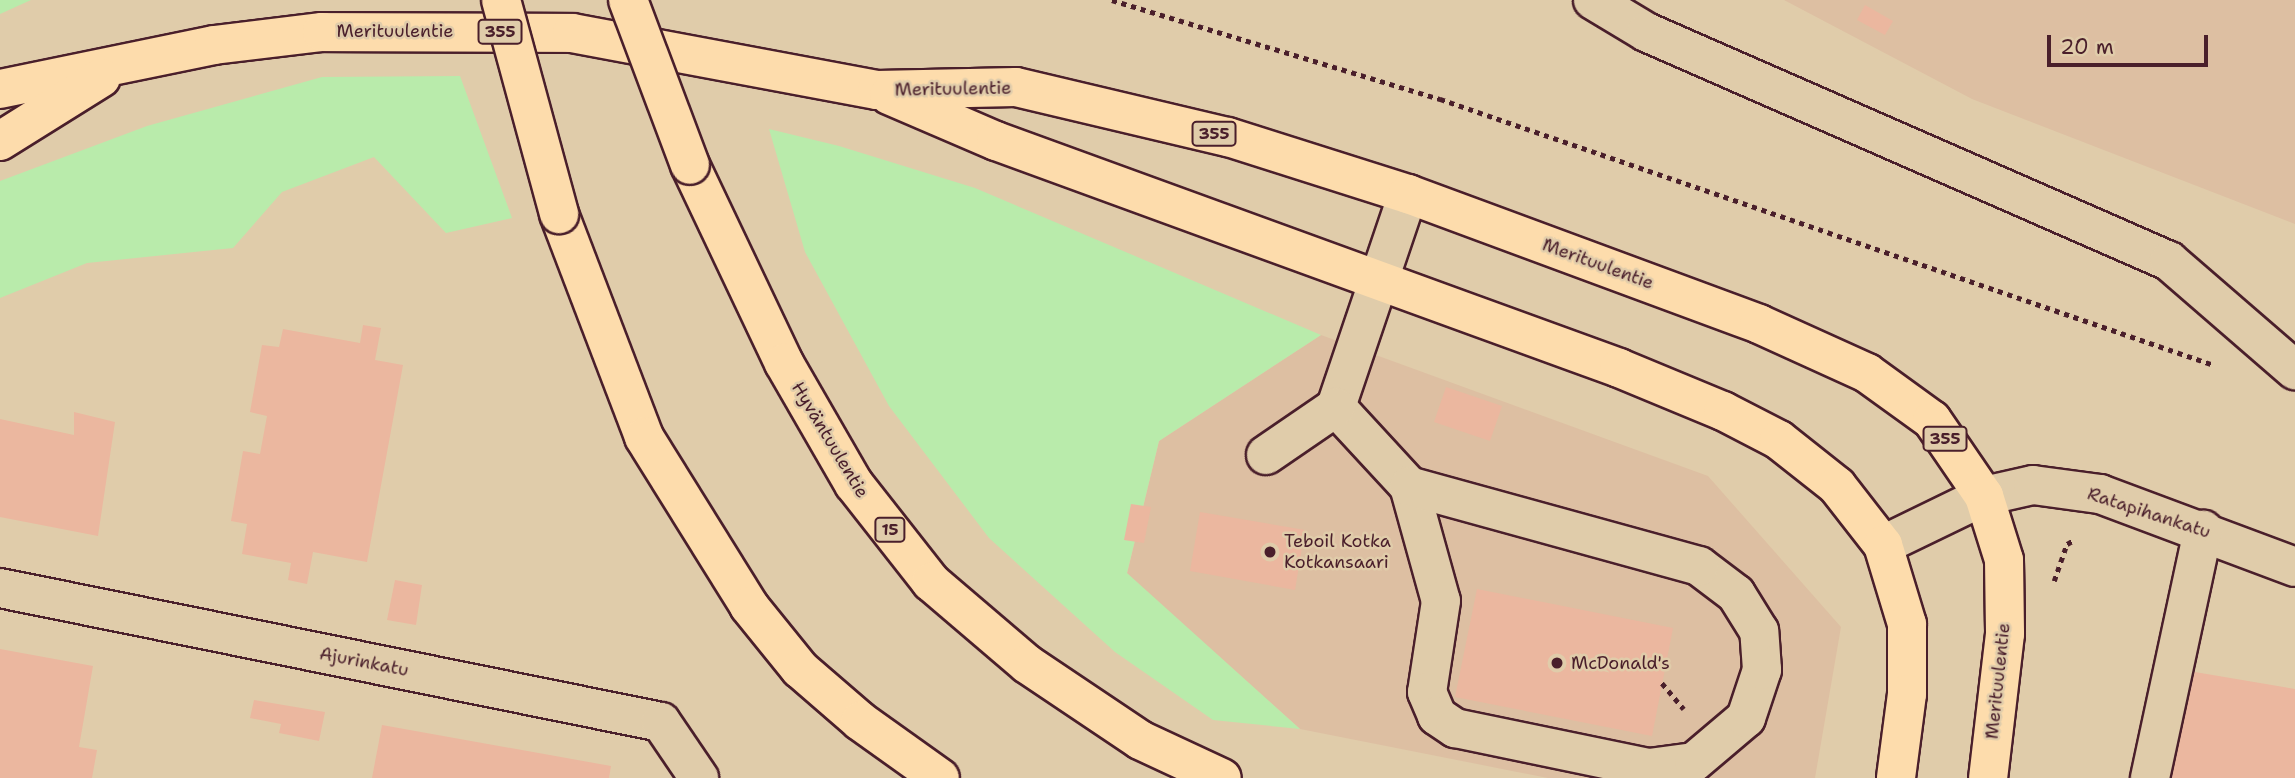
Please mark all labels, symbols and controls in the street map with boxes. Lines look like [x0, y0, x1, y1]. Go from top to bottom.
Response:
street label: Merituulentie [337, 20, 453, 42]
road number: 355 [477, 20, 523, 44]
scale bar [2050, 21, 2211, 65]
text: 20 m [2060, 33, 2114, 61]
street label: Merituulentie [894, 77, 1012, 101]
road number: 355 [1191, 122, 1237, 146]
street label: Merituulentie [1539, 234, 1657, 294]
street label: Hyväntuulentie [787, 378, 873, 502]
road number: 355 [1922, 426, 1968, 452]
street label: Ratapihankatu [2085, 483, 2213, 543]
road number: 15 [874, 517, 906, 542]
place label: Teboil Kotka Kotkansaari [1284, 531, 1391, 574]
marker: Teboil Kotka Kotkansaari [1262, 544, 1278, 560]
street label: Merituulentie [1981, 622, 2015, 740]
street label: Ajurinkatu [318, 643, 410, 681]
place label: McDonald's [1571, 652, 1670, 674]
marker: McDonald's [1549, 655, 1565, 671]

